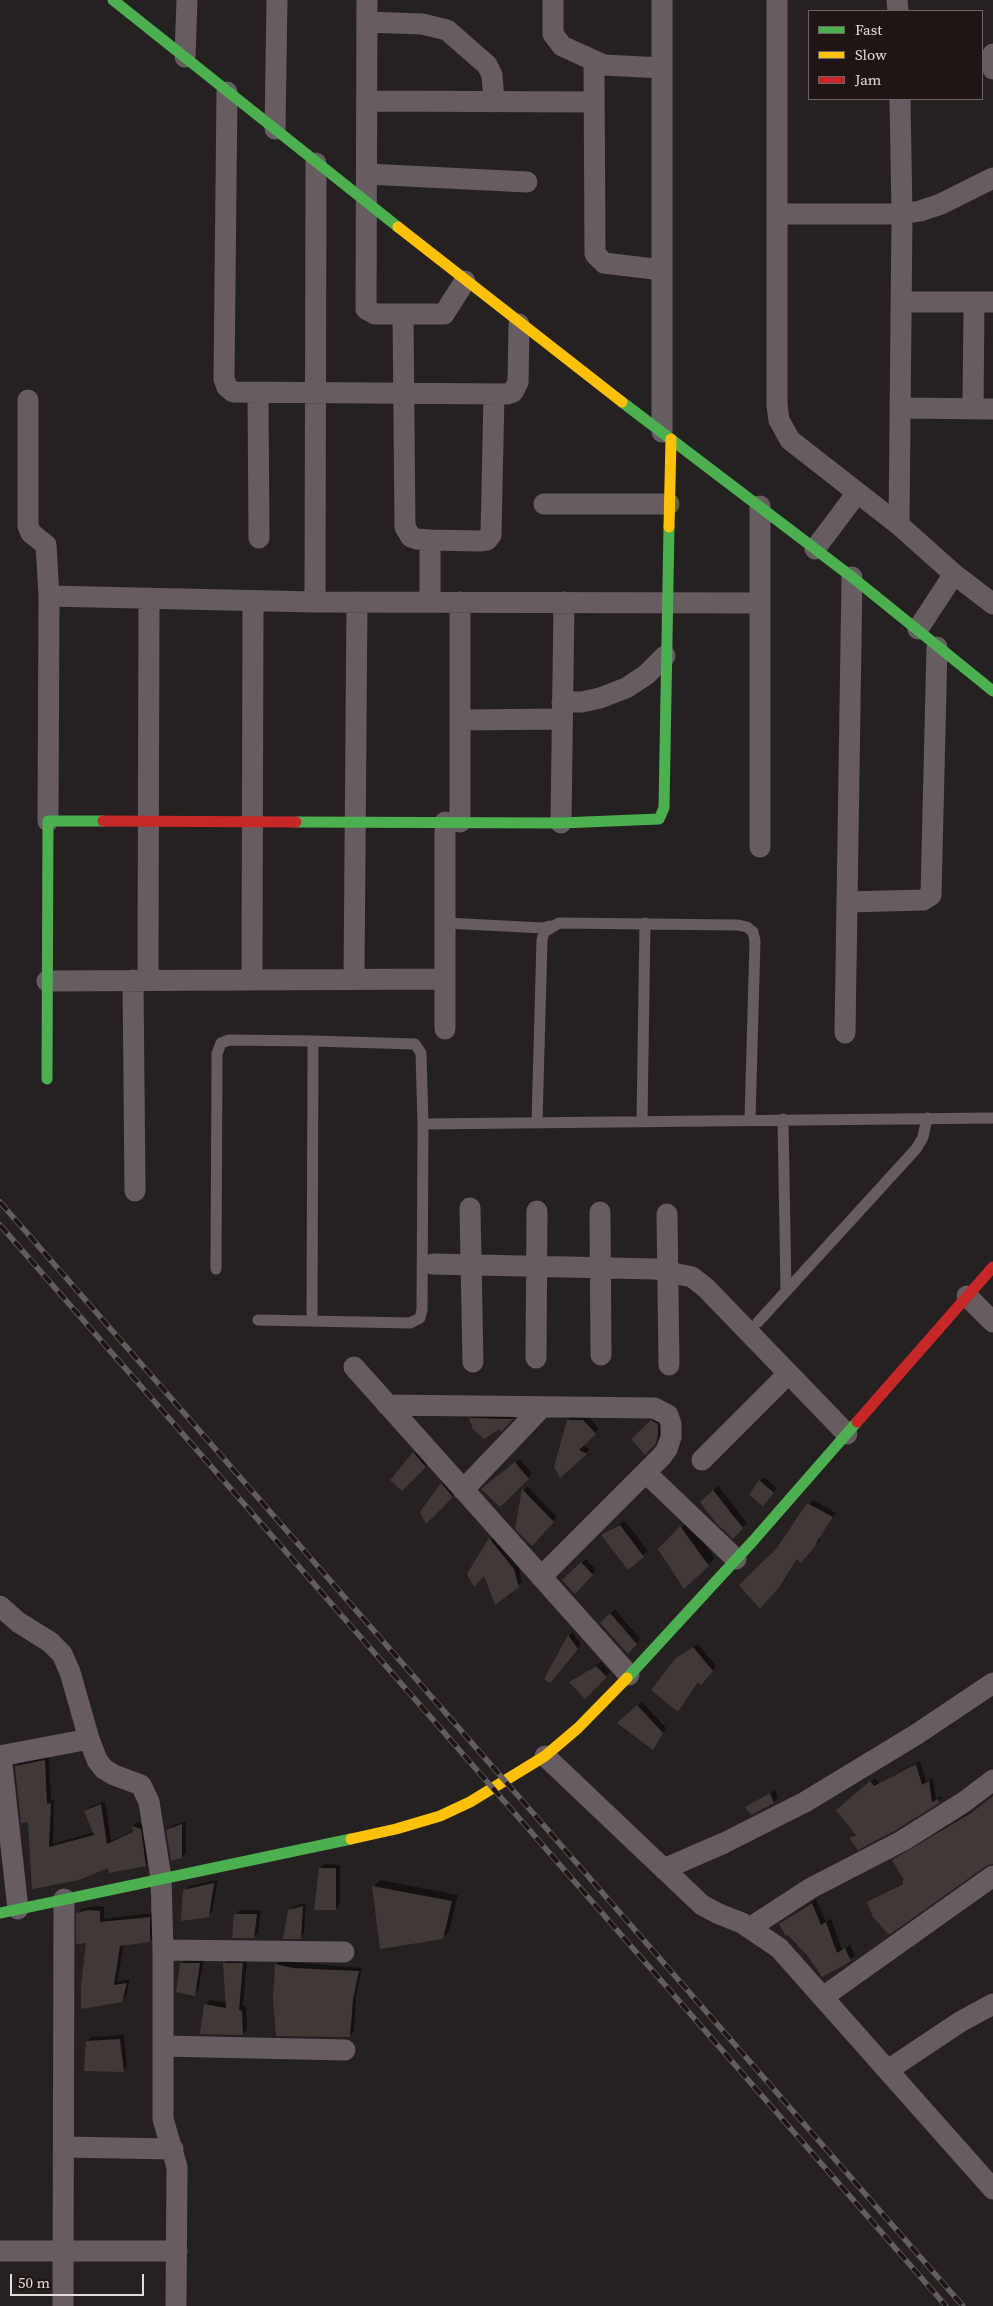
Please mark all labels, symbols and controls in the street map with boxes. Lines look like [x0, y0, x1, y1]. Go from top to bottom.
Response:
legend [808, 10, 983, 100]
text: Fast [855, 19, 882, 40]
text: Slow [855, 44, 887, 65]
text: Jam [855, 69, 881, 90]
scale bar [12, 2264, 146, 2296]
text: 50 m [18, 2272, 50, 2293]

